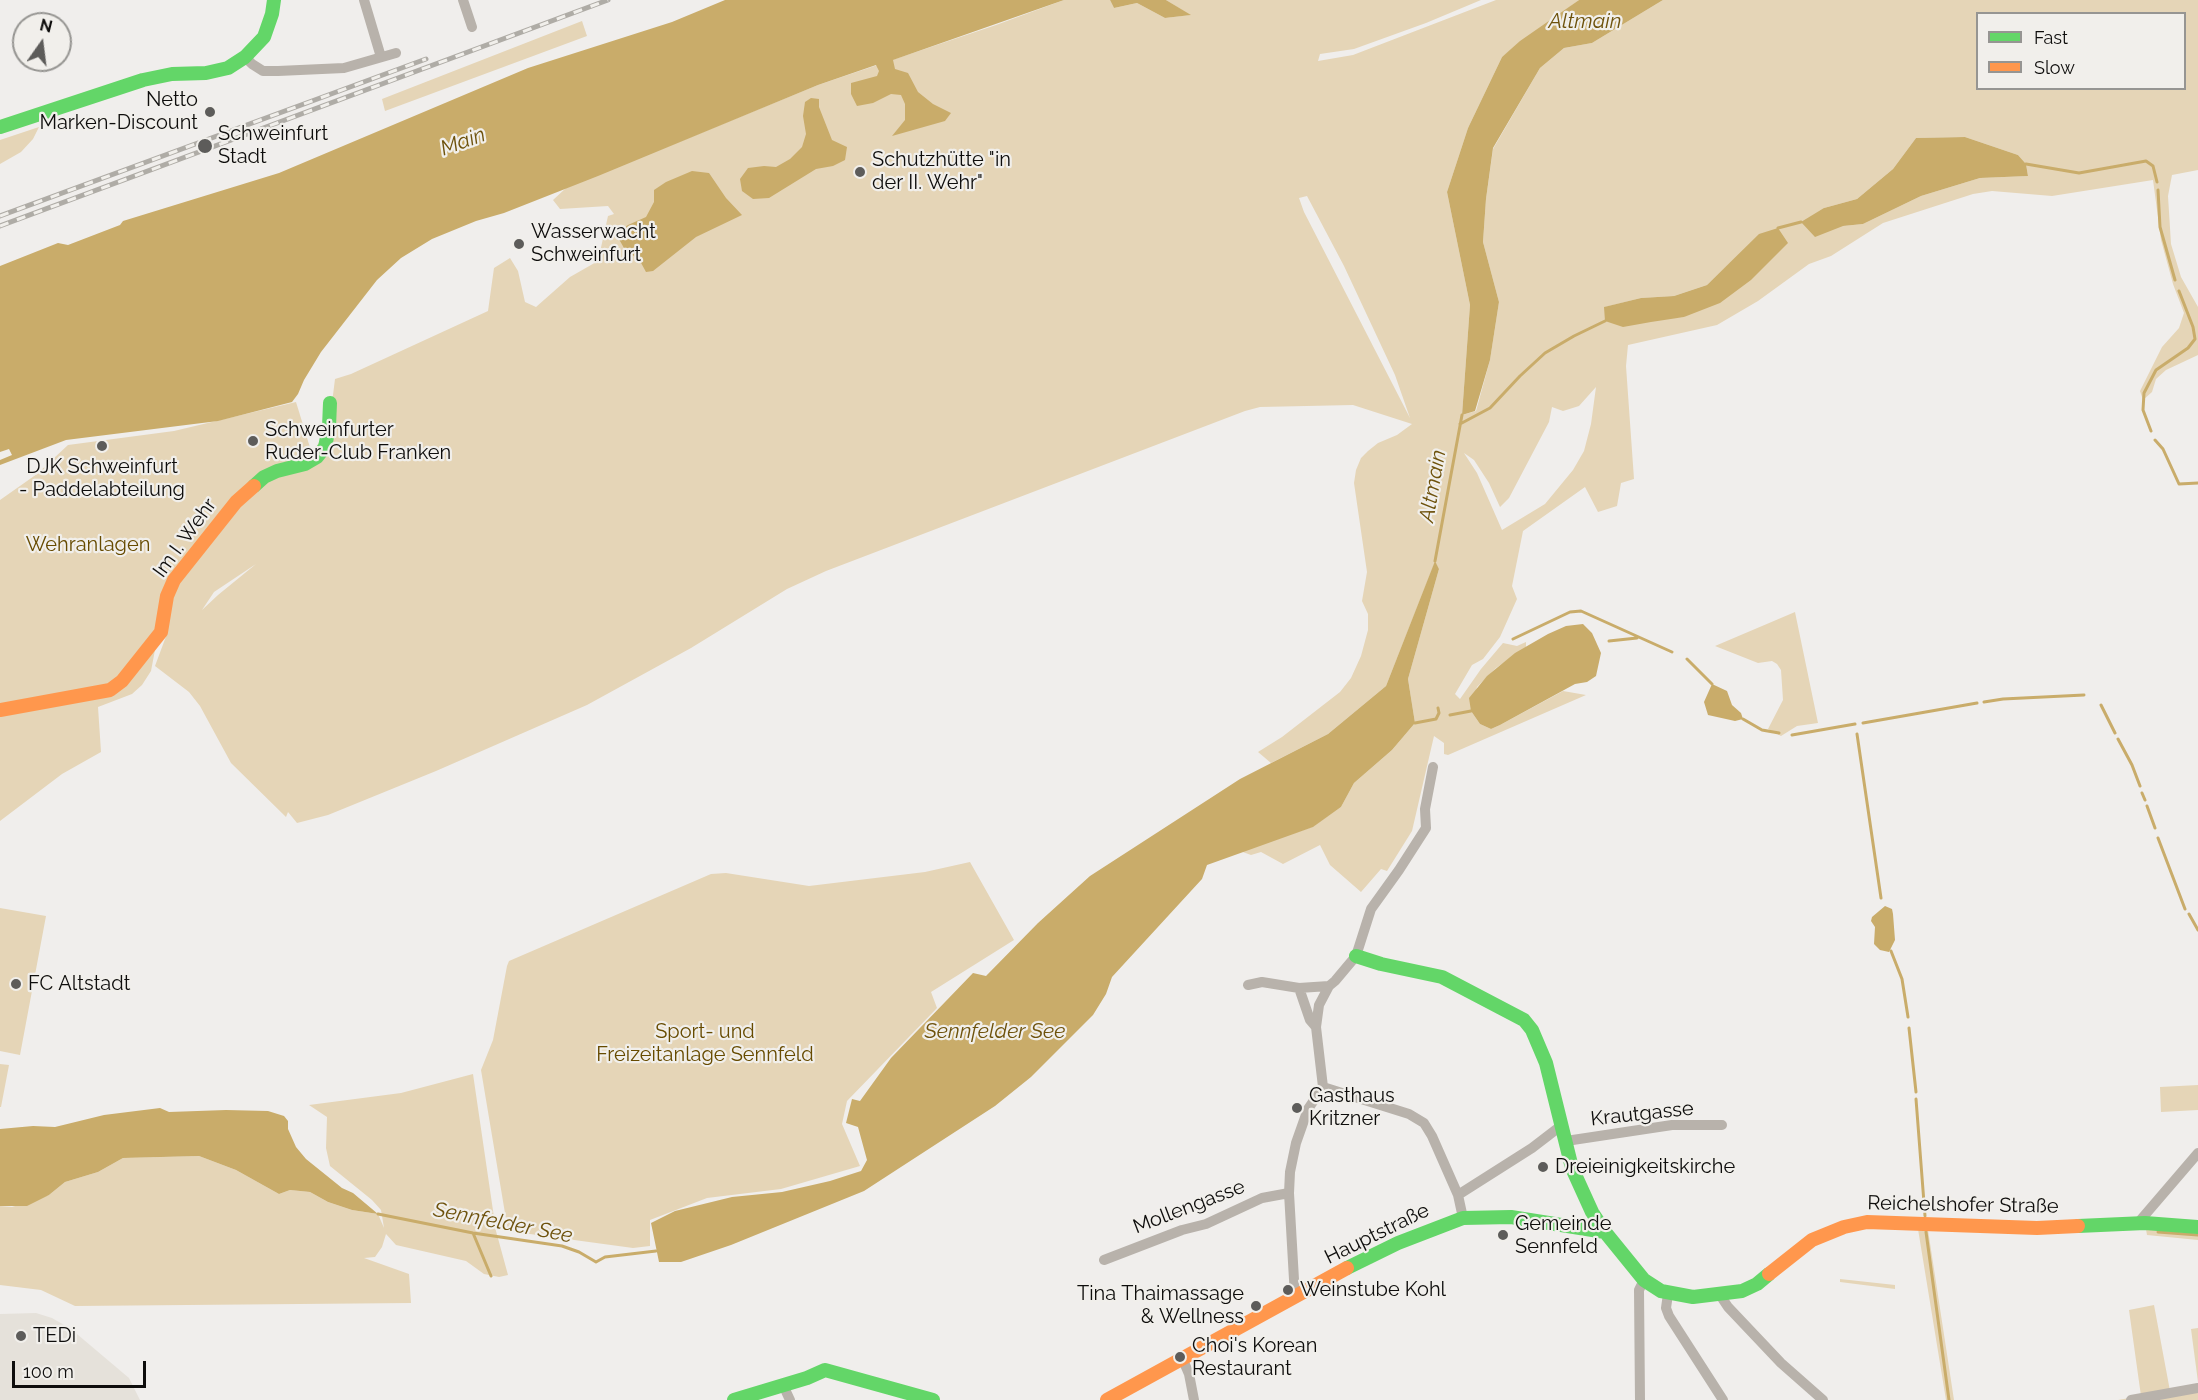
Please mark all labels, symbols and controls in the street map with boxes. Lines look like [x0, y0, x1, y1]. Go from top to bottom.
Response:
water label: Altmain [1548, 9, 1622, 35]
north arrow [12, 12, 72, 72]
legend [1976, 12, 2186, 90]
text: N [38, 15, 54, 37]
text: Fast [2034, 27, 2068, 48]
text: Slow [2034, 57, 2075, 78]
place label: Netto Marken-Discount [40, 88, 198, 135]
marker: Netto Marken-Discount [203, 105, 217, 119]
place label: Schweinfurt Stadt [218, 122, 328, 169]
water label: Main [437, 122, 489, 162]
marker: Schweinfurt Stadt [196, 137, 214, 155]
place label: Schutzhütte "in der II. Wehr" [872, 148, 1011, 195]
marker: Schutzhütte "in der II. Wehr" [853, 165, 867, 179]
place label: Wasserwacht Schweinfurt [531, 220, 656, 267]
marker: Wasserwacht Schweinfurt [512, 237, 526, 251]
place label: Schweinfurter Ruder-Club Franken [265, 418, 451, 465]
marker: Schweinfurter Ruder-Club Franken [246, 434, 260, 448]
marker: DJK Schweinfurt - Paddelabteilung [95, 439, 109, 453]
water label: Altmain [1414, 448, 1452, 524]
place label: DJK Schweinfurt - Paddelabteilung [19, 455, 185, 502]
street label: Im I. Wehr [148, 494, 222, 582]
park label: Wehranlagen [26, 533, 150, 557]
place label: FC Altstadt [28, 972, 130, 996]
marker: FC Altstadt [9, 977, 23, 991]
water label: Sennfelder See [924, 1019, 1066, 1045]
park label: Sport- und Freizeitanlage Sennfeld [596, 1020, 814, 1067]
place label: Gasthaus Kritzner [1309, 1084, 1395, 1131]
street label: Krautgasse [1589, 1097, 1695, 1131]
marker: Gasthaus Kritzner [1290, 1101, 1304, 1115]
place label: Dreieinigkeitskirche [1555, 1155, 1735, 1179]
marker: Dreieinigkeitskirche [1536, 1160, 1550, 1174]
street label: Mollengasse [1130, 1175, 1248, 1239]
street label: Reichelshofer Straße [1867, 1191, 2059, 1219]
water label: Sennfelder See [431, 1197, 575, 1249]
street label: Hauptstraße [1321, 1198, 1433, 1270]
place label: Gemeinde Sennfeld [1515, 1212, 1611, 1259]
marker: Gemeinde Sennfeld [1496, 1228, 1510, 1242]
place label: Weinstube Kohl [1300, 1278, 1446, 1302]
place label: Tina Thaimassage & Wellness [1077, 1282, 1244, 1329]
marker: Weinstube Kohl [1281, 1283, 1295, 1297]
marker: Tina Thaimassage & Wellness [1249, 1299, 1263, 1313]
place label: TEDi [33, 1324, 76, 1348]
marker: TEDi [14, 1329, 28, 1343]
place label: Choi's Korean Restaurant [1192, 1334, 1317, 1381]
scale bar [15, 1349, 148, 1387]
marker: Choi's Korean Restaurant [1173, 1350, 1187, 1364]
text: 100 m [23, 1361, 74, 1382]

